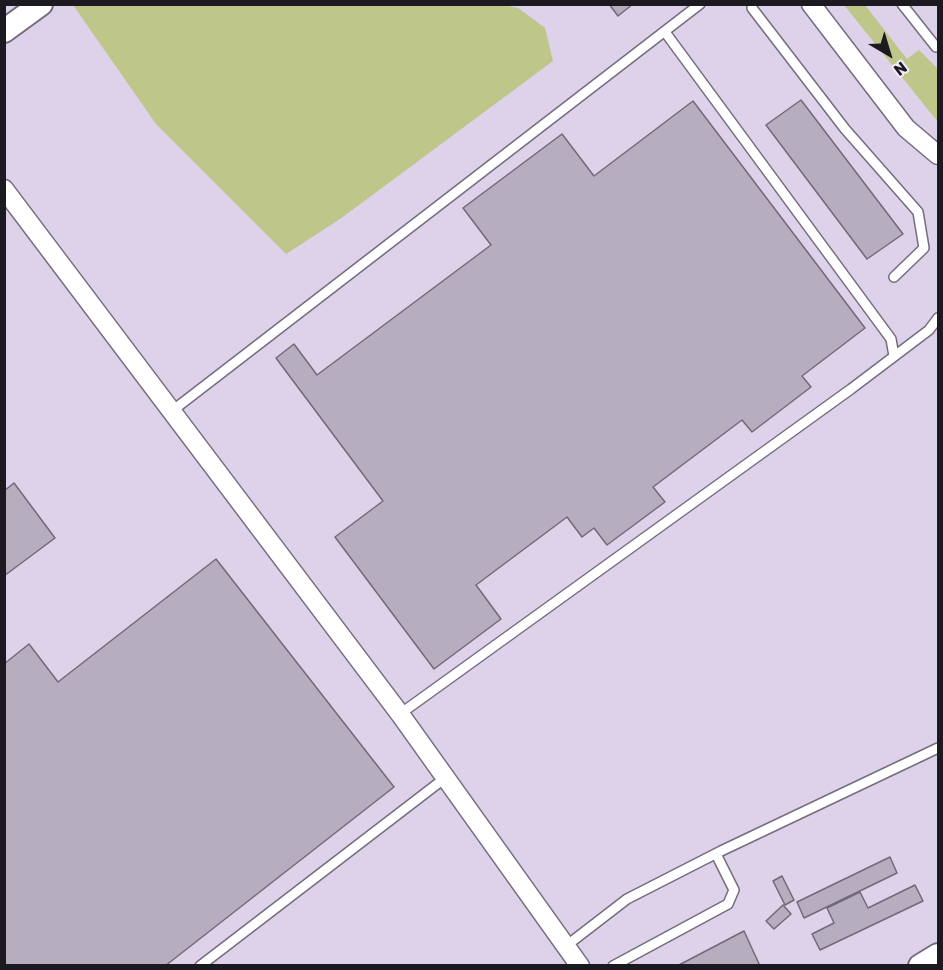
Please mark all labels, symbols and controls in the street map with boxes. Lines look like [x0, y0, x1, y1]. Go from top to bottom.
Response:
north arrow [859, 24, 919, 84]
text: N [890, 58, 911, 80]

